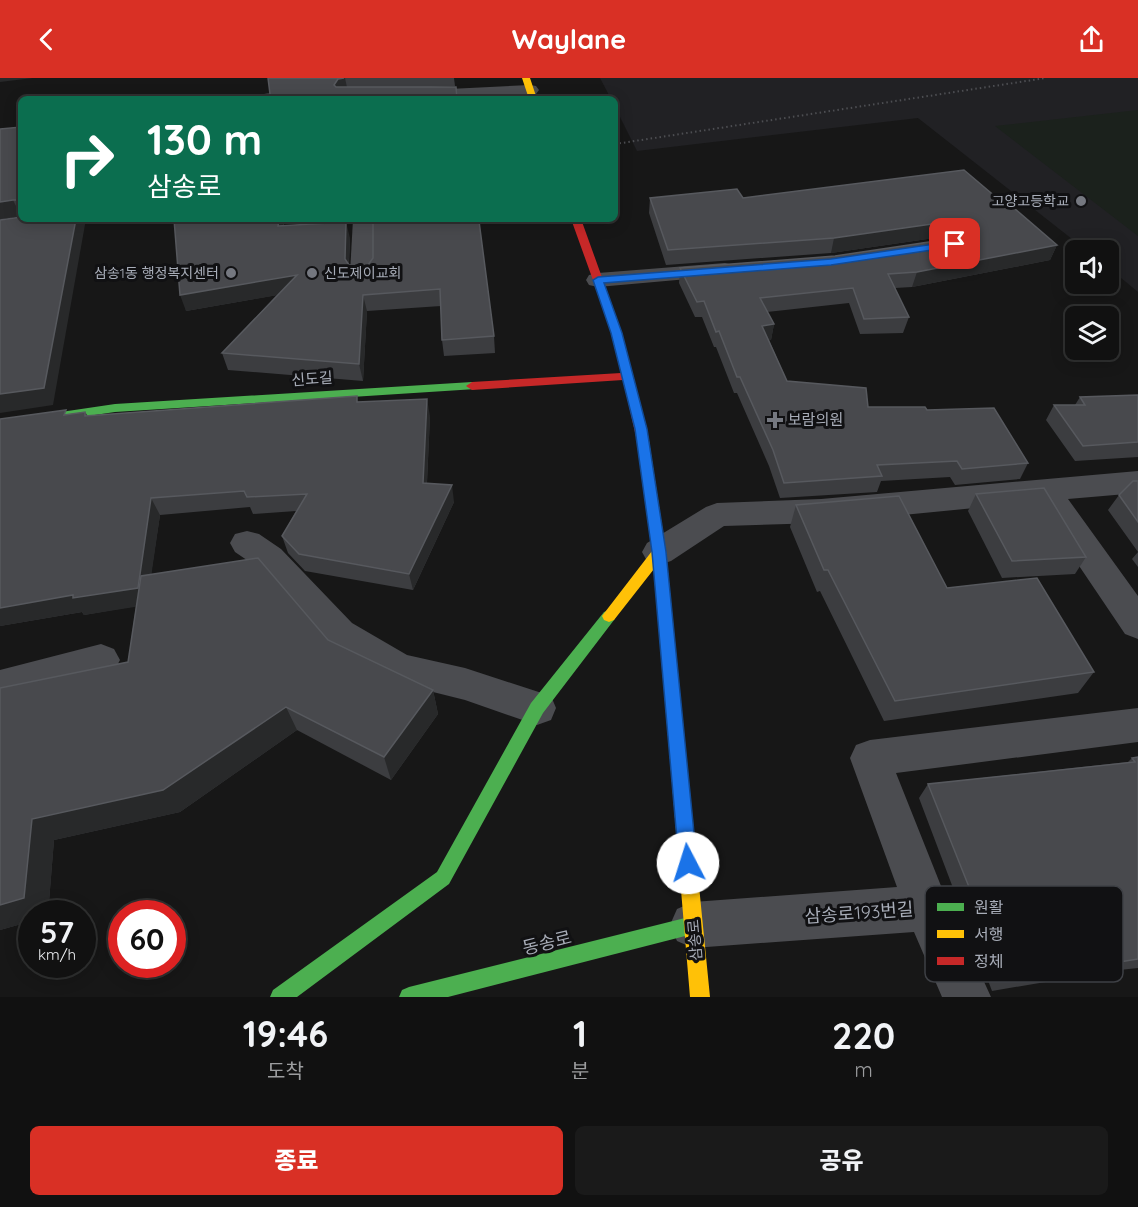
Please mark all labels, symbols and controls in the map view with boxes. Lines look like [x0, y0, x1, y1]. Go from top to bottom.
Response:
text: Waylane [512, 22, 626, 56]
icon: back [30, 23, 63, 56]
icon: share [1075, 23, 1108, 56]
text: 130 m [147, 113, 262, 166]
icon: right [48, 120, 126, 198]
text: 삼송로 [147, 169, 222, 203]
place label: 고양고등학교 [992, 192, 1069, 210]
marker: 고양고등학교 [1074, 194, 1088, 208]
pin [929, 218, 980, 269]
icon: arrive [938, 227, 971, 260]
map controls [1065, 240, 1119, 360]
button: sound [1065, 240, 1119, 294]
place label: 삼송1동 행정복지센터 [94, 264, 219, 282]
place label: 신도제이교회 [324, 264, 401, 282]
marker: 삼송1동 행정복지센터 [224, 266, 238, 280]
marker: 신도제이교회 [305, 266, 319, 280]
button: layers [1065, 306, 1119, 360]
street label: 신도길 [291, 368, 333, 389]
place label: 보람의원 [788, 410, 843, 429]
marker: 보람의원 [766, 411, 784, 429]
position arrow [656, 831, 720, 895]
legend [925, 886, 1123, 982]
street label: 삼송로193번길 [804, 897, 914, 928]
text: 원활 [974, 897, 1004, 917]
speed limit sign: 60 [108, 900, 186, 978]
text: 57 [40, 913, 74, 951]
street label: 삼송로 [683, 919, 706, 961]
text: 서행 [974, 924, 1003, 944]
street label: 동송로 [520, 925, 574, 960]
text: km/h [38, 945, 76, 964]
text: 정체 [974, 951, 1003, 971]
text: 19:46 [243, 1011, 328, 1056]
text: 1 [573, 1011, 587, 1056]
text: 220 [832, 1013, 895, 1058]
text: m [855, 1057, 873, 1082]
text: 도착 [267, 1058, 304, 1083]
text: 분 [571, 1058, 589, 1083]
button: 종료 [30, 1126, 563, 1195]
button: 공유 [575, 1126, 1108, 1195]

